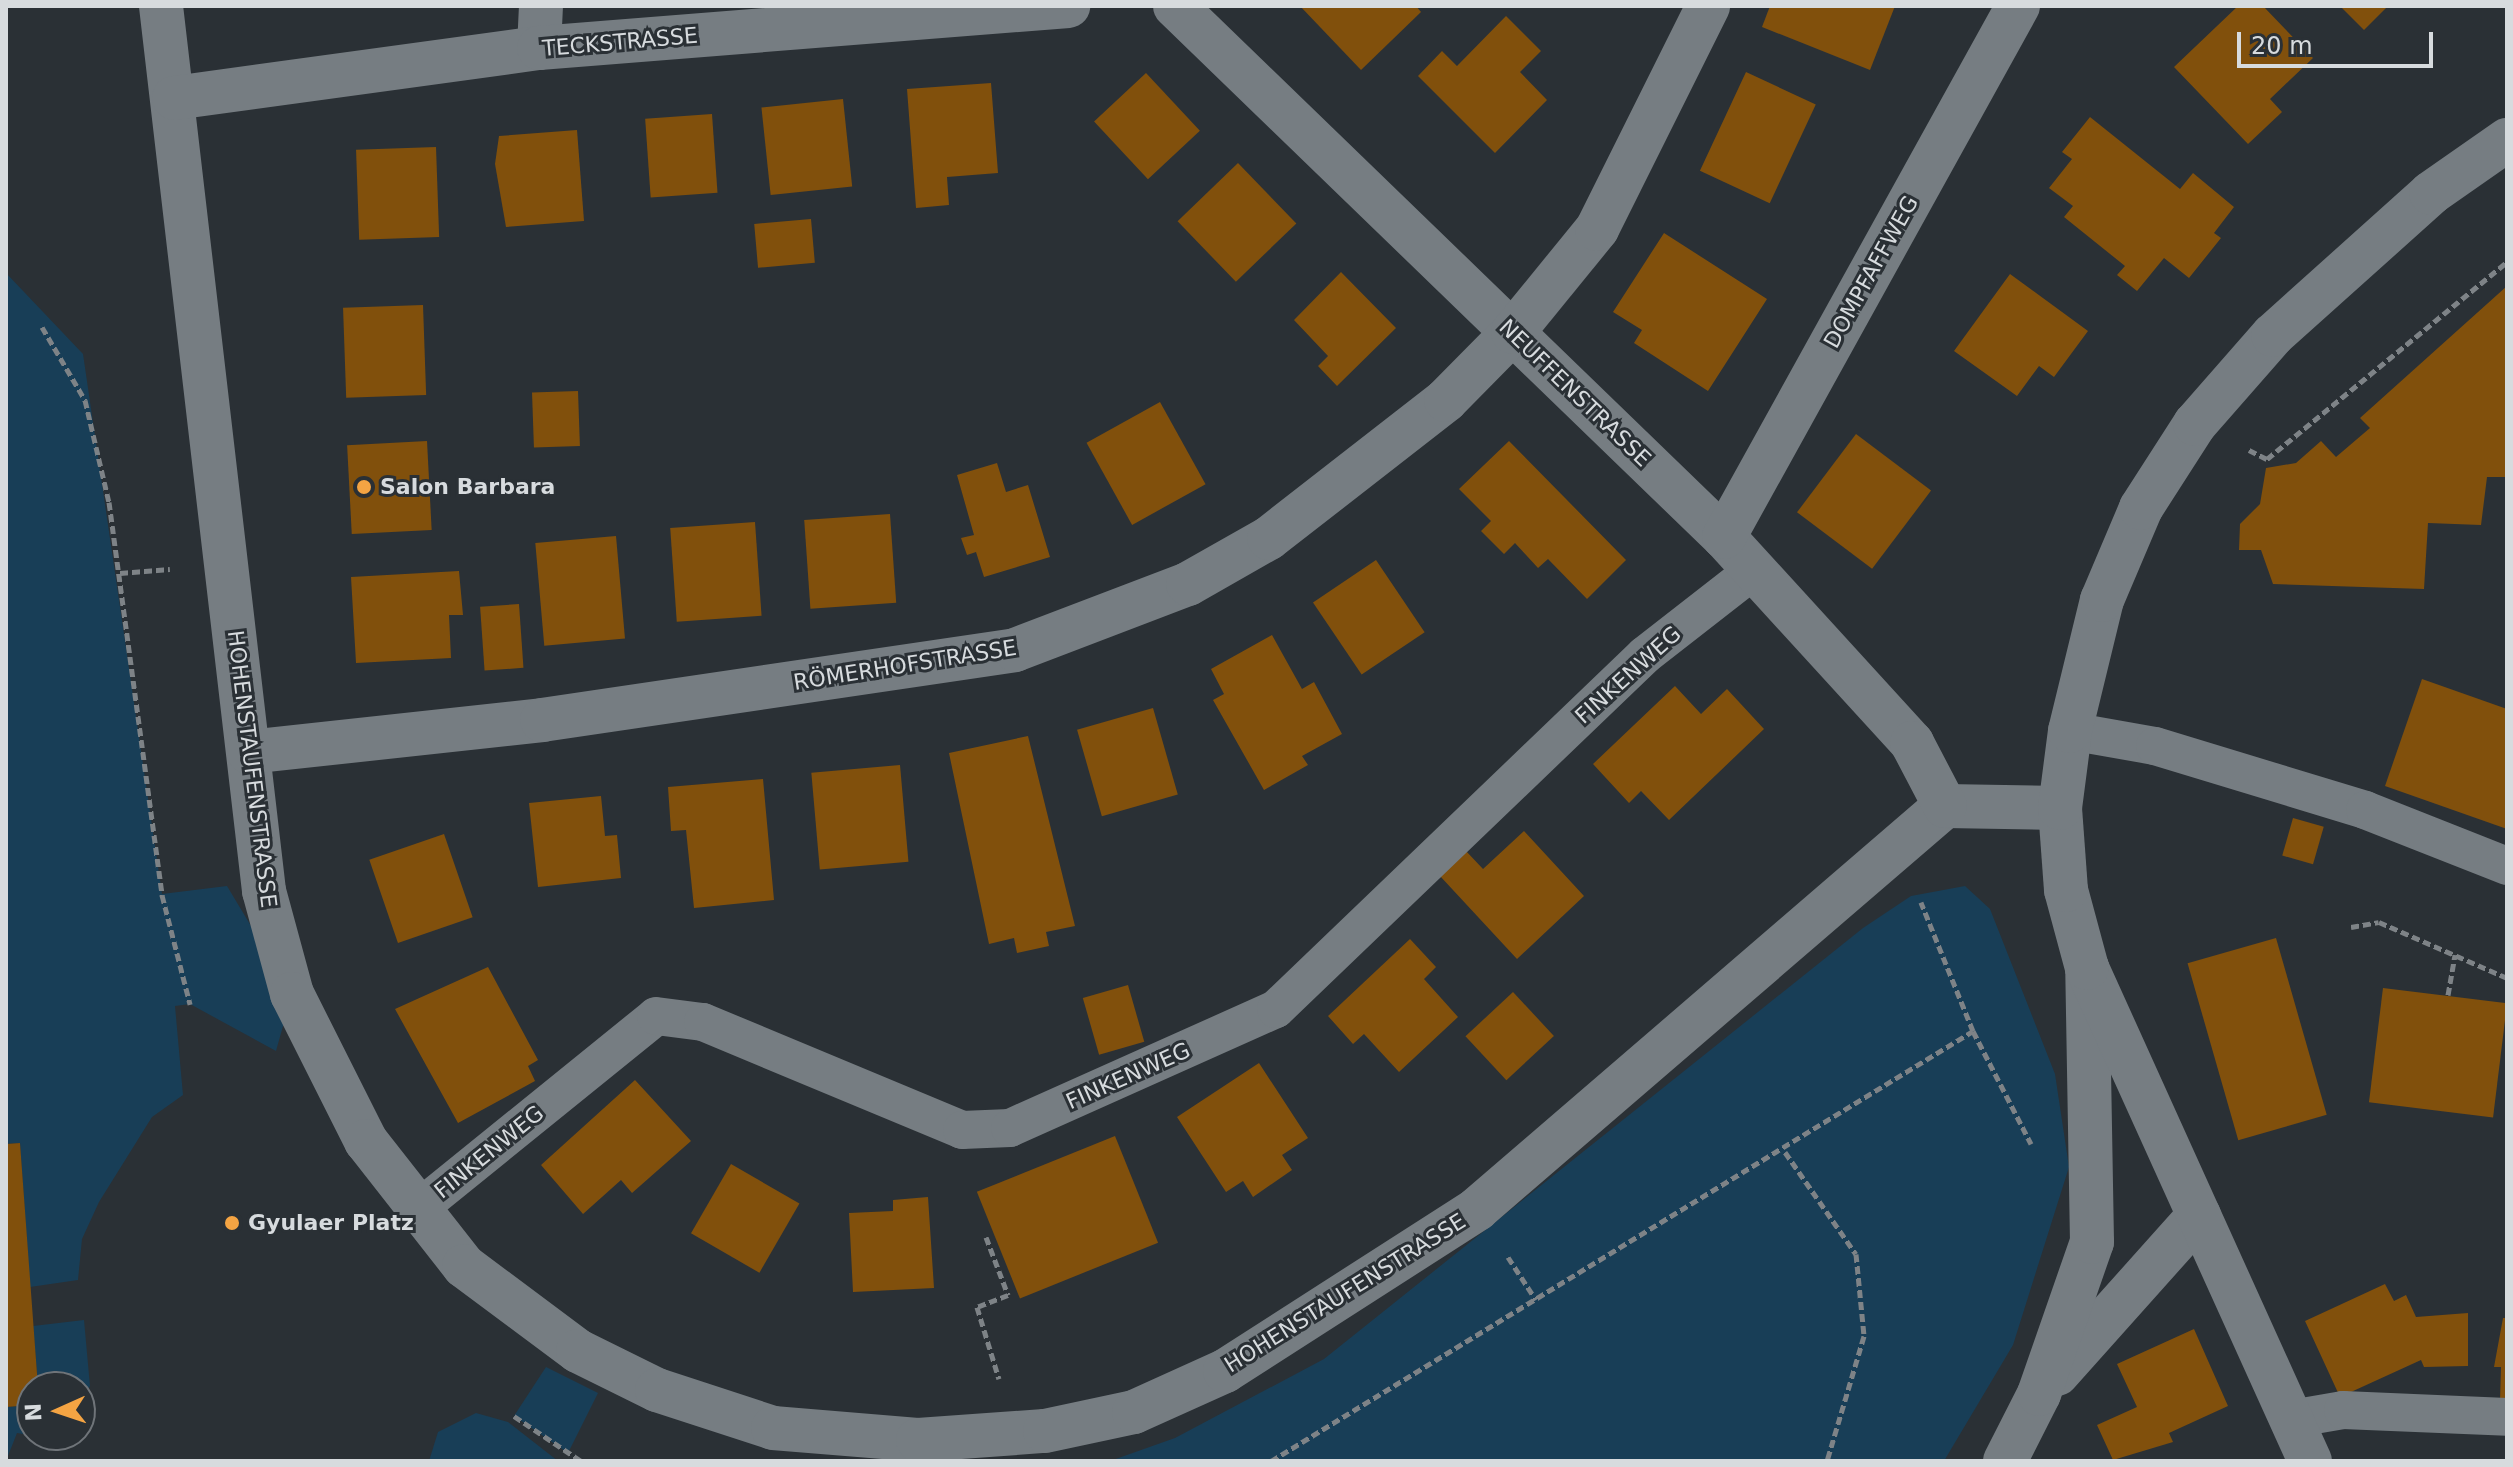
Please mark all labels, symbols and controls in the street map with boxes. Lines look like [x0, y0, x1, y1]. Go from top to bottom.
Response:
scale bar [2241, 16, 2437, 66]
street label: TECKSTRASSE [541, 22, 699, 62]
text: 20 m [2251, 32, 2313, 60]
street label: DOMPFAFFWEG [1818, 191, 1924, 353]
street label: NEUFFENSTRASSE [1494, 314, 1656, 472]
place label: Salon Barbara [380, 474, 555, 500]
marker: Salon Barbara [355, 478, 373, 496]
street label: FINKENWEG [1570, 621, 1686, 729]
street label: HOHENSTAUFENSTRASSE [222, 629, 282, 909]
street label: RÖMERHOFSTRASSE [792, 634, 1018, 696]
street label: FINKENWEG [1062, 1037, 1194, 1115]
street label: FINKENWEG [429, 1100, 549, 1204]
street label: HOHENSTAUFENSTRASSE [1220, 1208, 1470, 1378]
place label: Gyulaer Platz [248, 1210, 414, 1236]
marker: Gyulaer Platz [223, 1214, 241, 1232]
north arrow [16, 1371, 96, 1451]
text: N [21, 1402, 46, 1422]

